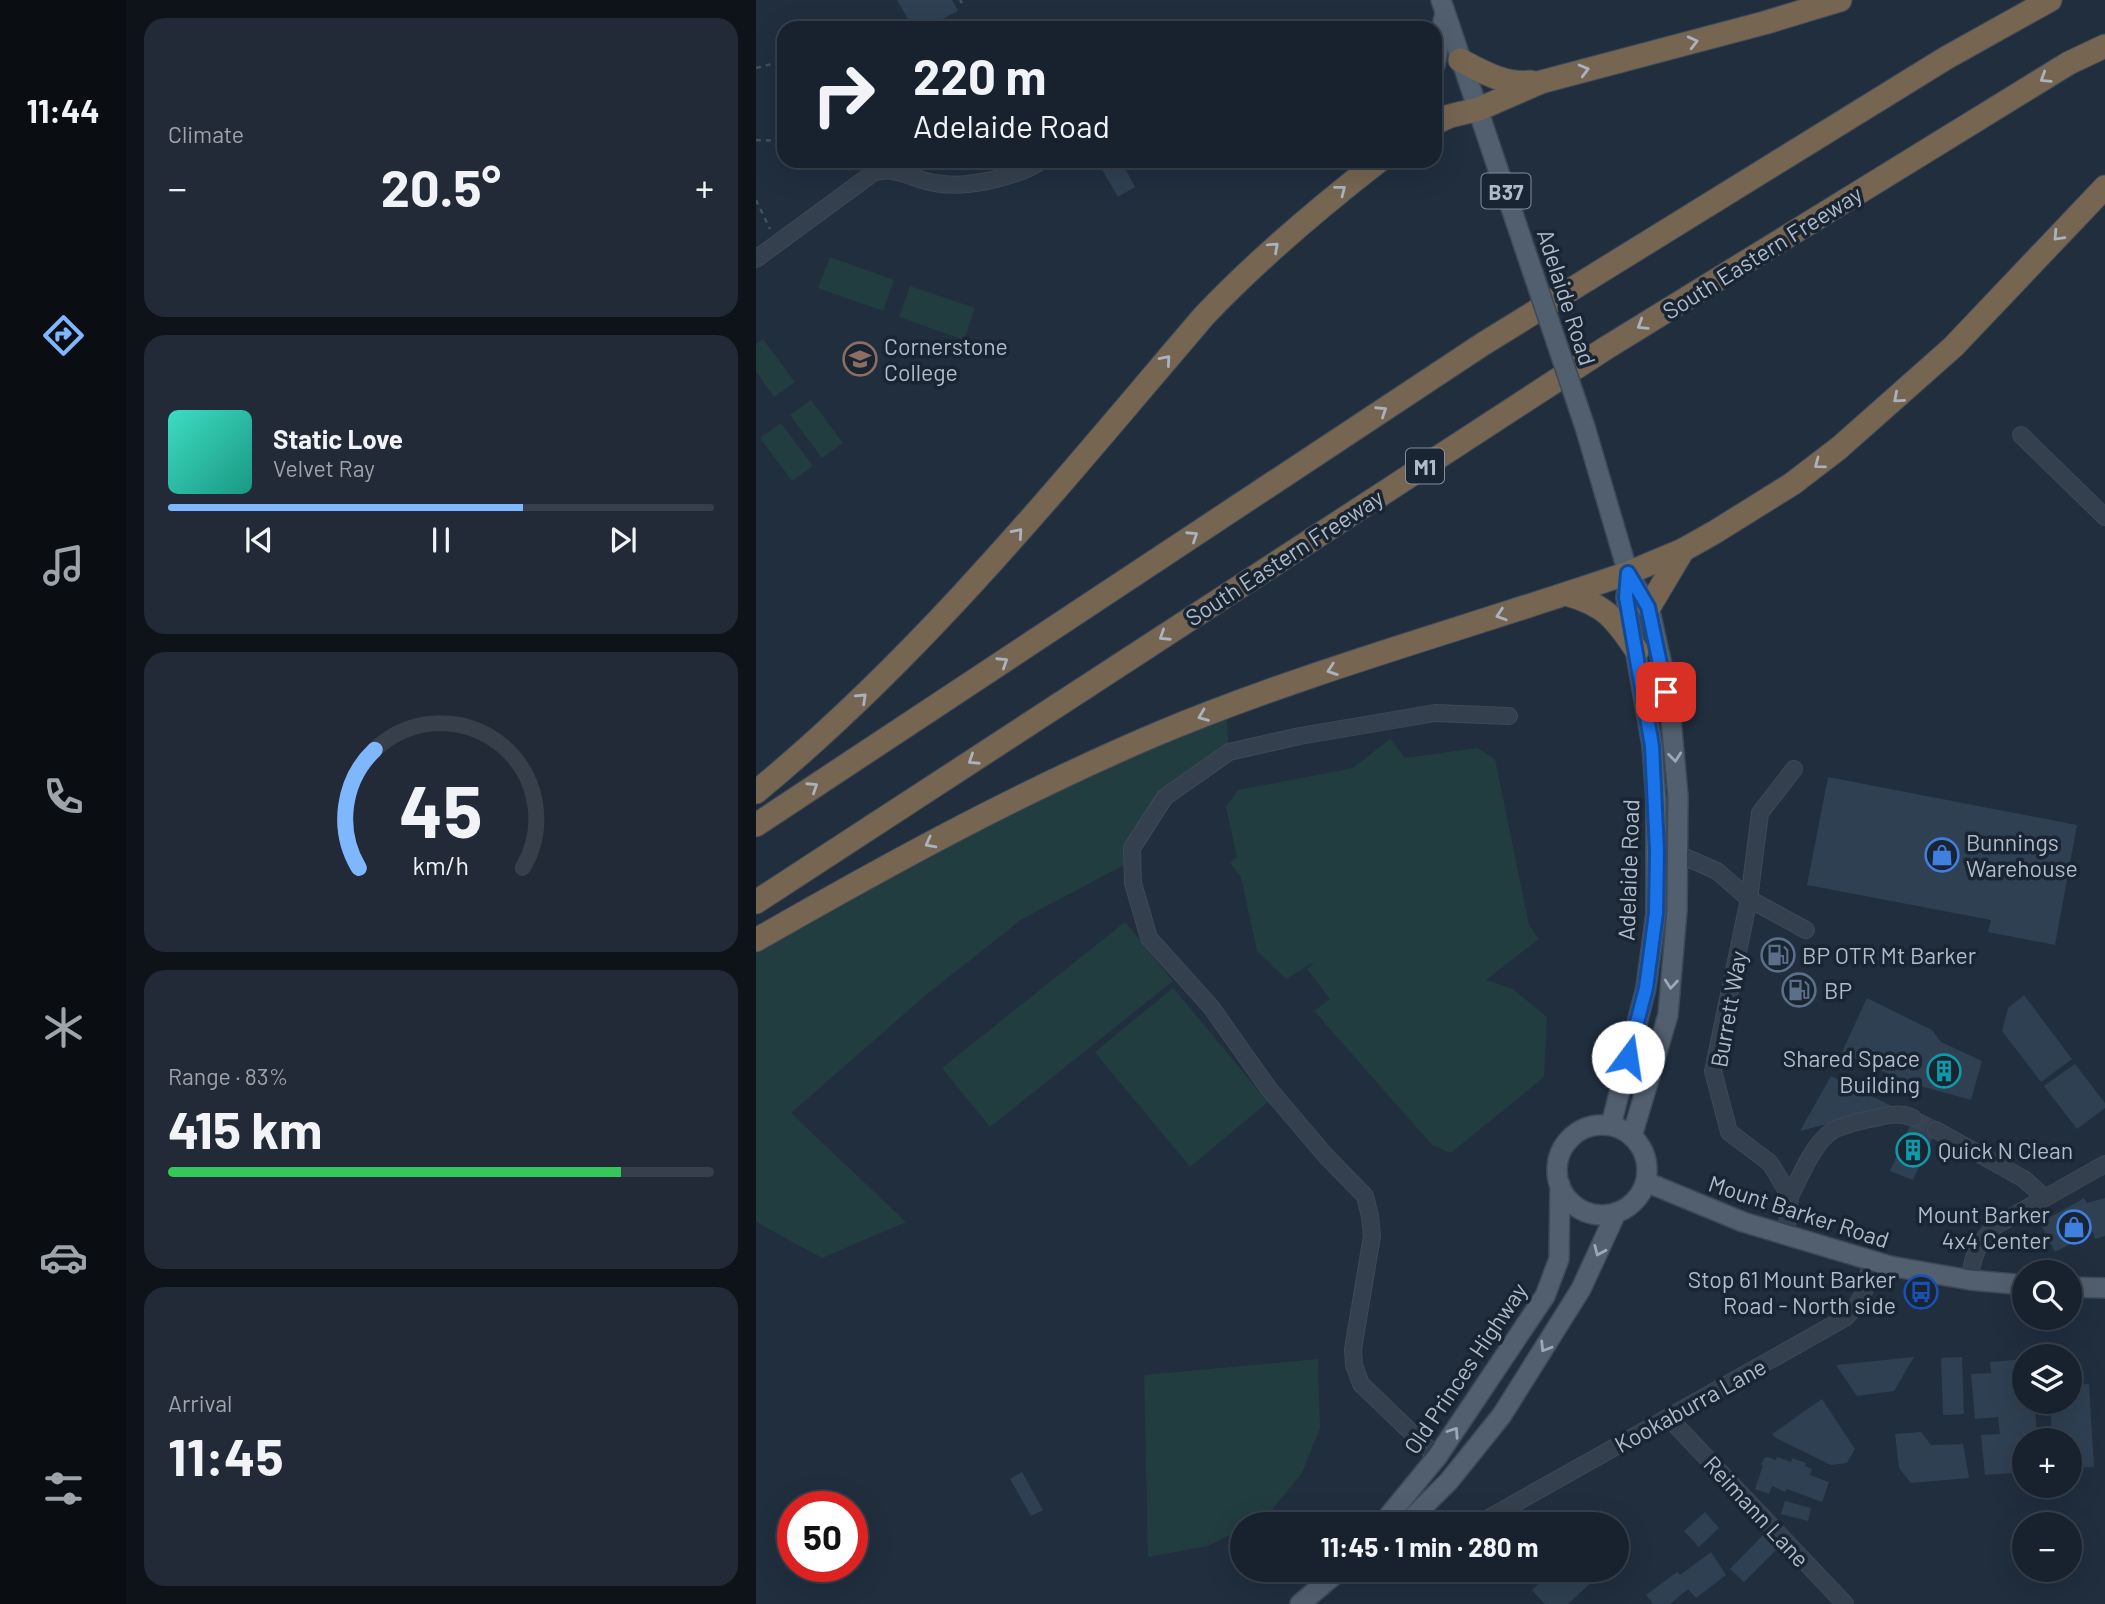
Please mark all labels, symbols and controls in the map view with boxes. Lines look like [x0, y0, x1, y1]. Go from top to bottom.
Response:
one-way arrow [1686, 36, 1698, 50]
text: 220 m [913, 46, 1047, 105]
icon: right [798, 49, 889, 140]
one-way arrow [1578, 64, 1590, 78]
one-way arrow [2039, 70, 2052, 83]
text: 11:44 [26, 91, 100, 129]
text: Adelaide Road [913, 106, 1110, 144]
text: Climate [168, 120, 244, 148]
text: 20.5° [381, 155, 501, 217]
text: − [168, 164, 187, 210]
text: + [695, 164, 714, 210]
road number: B37 [1482, 174, 1530, 208]
street label: South Eastern Freeway [1657, 179, 1867, 325]
one-way arrow [1334, 186, 1346, 199]
street label: Adelaide Road [1532, 225, 1602, 369]
one-way arrow [2053, 228, 2066, 241]
one-way arrow [1266, 243, 1279, 255]
icon: directions [39, 311, 88, 360]
one-way arrow [1637, 317, 1650, 330]
place label: Cornerstone College [884, 332, 1008, 386]
school or university icon: Cornerstone College [841, 340, 879, 378]
one-way arrow [1158, 356, 1170, 369]
one-way arrow [1893, 390, 1906, 402]
one-way arrow [1375, 406, 1388, 419]
text: Static Love [273, 423, 403, 454]
road number: M1 [1406, 448, 1444, 484]
text: Velvet Ray [273, 454, 375, 482]
one-way arrow [1814, 456, 1826, 468]
street label: South Eastern Freeway [1180, 482, 1388, 631]
icon: previous [240, 521, 278, 559]
icon: pause [422, 521, 460, 559]
icon: next [604, 521, 642, 559]
one-way arrow [1010, 528, 1022, 541]
one-way arrow [1185, 531, 1198, 544]
icon: music [39, 541, 88, 590]
one-way arrow [1496, 606, 1508, 621]
one-way arrow [1158, 628, 1171, 641]
one-way arrow [995, 657, 1008, 670]
one-way arrow [1327, 662, 1339, 676]
pin [1636, 662, 1696, 722]
icon: arrive [1647, 673, 1685, 711]
one-way arrow [854, 694, 867, 706]
one-way arrow [1197, 708, 1209, 722]
one-way arrow [1667, 751, 1682, 762]
one-way arrow [968, 752, 981, 765]
text: 45 [399, 765, 483, 853]
icon: phone [39, 772, 88, 821]
one-way arrow [805, 783, 818, 795]
street label: Adelaide Road [1612, 799, 1644, 941]
place label: Bunnings Warehouse [1966, 828, 2078, 882]
one-way arrow [925, 835, 937, 849]
shop icon: Bunnings Warehouse [1923, 836, 1961, 874]
text: km/h [413, 850, 469, 880]
fuel station icon: BP OTR Mt Barker [1759, 936, 1797, 974]
place label: BP OTR Mt Barker [1802, 941, 1977, 969]
street label: Burrett Way [1704, 948, 1752, 1069]
fuel station icon: BP [1780, 971, 1818, 1009]
place label: BP [1824, 976, 1852, 1004]
one-way arrow [1664, 978, 1679, 989]
icon: climate [39, 1003, 88, 1052]
position arrow [1591, 1020, 1665, 1094]
place label: Shared Space Building [1783, 1044, 1920, 1098]
building icon: Shared Space Building [1925, 1052, 1963, 1090]
text: Range · 83% [168, 1062, 288, 1090]
text: 415 km [168, 1097, 322, 1159]
building icon: Quick N Clean [1894, 1131, 1932, 1169]
place label: Quick N Clean [1938, 1136, 2073, 1164]
street label: Mount Barker Road [1705, 1169, 1893, 1253]
place label: Mount Barker 4x4 Center [1917, 1200, 2051, 1254]
shop icon: Mount Barker 4x4 Center [2055, 1208, 2093, 1246]
icon: car [39, 1233, 88, 1282]
one-way arrow [1593, 1244, 1607, 1256]
map controls [2012, 1260, 2082, 1582]
button: search [2012, 1260, 2082, 1330]
place label: Stop 61 Mount Barker Road - North side [1688, 1265, 1897, 1319]
bus stop icon: Stop 61 Mount Barker Road - North side [1902, 1273, 1940, 1311]
street label: Old Princes Highway [1397, 1277, 1533, 1459]
one-way arrow [1541, 1339, 1554, 1352]
button: layers [2012, 1344, 2082, 1414]
street label: Kookaburra Lane [1609, 1352, 1771, 1458]
text: Arrival [168, 1389, 232, 1417]
text: 11:45 [168, 1424, 284, 1486]
one-way arrow [1446, 1426, 1459, 1439]
button: + [2012, 1428, 2082, 1498]
street label: Reimann Lane [1698, 1450, 1816, 1572]
icon: filters [39, 1464, 88, 1513]
speed limit sign: 50 [777, 1491, 868, 1582]
button: − [2012, 1512, 2082, 1582]
text: 11:45 · 1 min · 280 m [1320, 1531, 1539, 1562]

